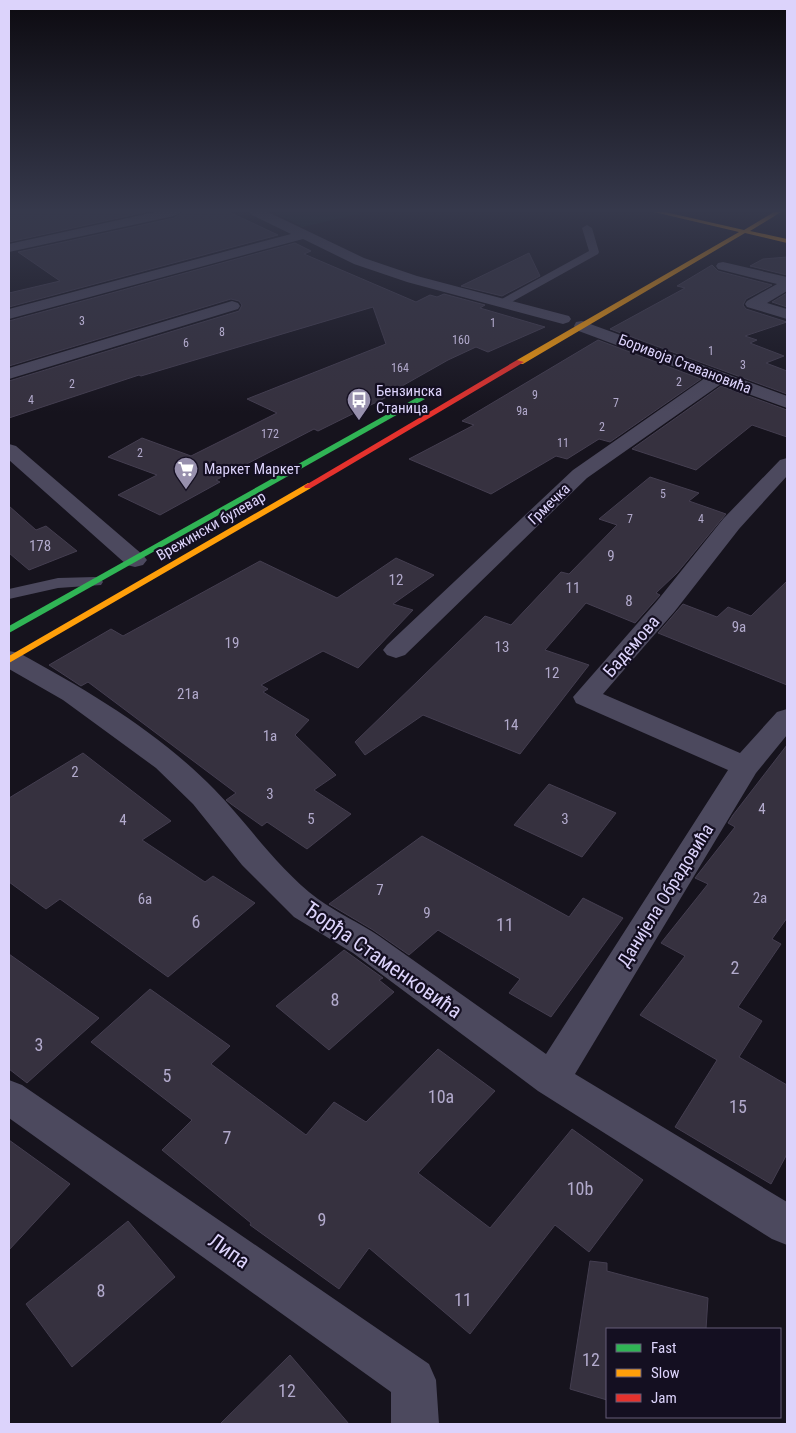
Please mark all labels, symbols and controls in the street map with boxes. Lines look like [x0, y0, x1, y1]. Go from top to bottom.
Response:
house number: 3 [79, 314, 85, 328]
house number: 1 [490, 316, 496, 330]
house number: 8 [219, 325, 225, 339]
street label: Боривоја Стевановића [616, 330, 754, 398]
house number: 160 [452, 333, 470, 347]
house number: 6 [183, 336, 189, 350]
house number: 1 [708, 344, 714, 358]
house number: 3 [740, 358, 746, 372]
house number: 164 [391, 361, 409, 375]
house number: 2 [676, 375, 682, 389]
house number: 2 [69, 377, 75, 391]
place label: Бензинска Станица [376, 382, 442, 417]
bus stop icon: Бензинска Станица [346, 387, 372, 421]
house number: 9 [532, 388, 538, 402]
house number: 4 [28, 393, 34, 407]
house number: 7 [613, 396, 619, 410]
house number: 9a [516, 404, 528, 418]
house number: 2 [599, 420, 605, 434]
house number: 172 [261, 427, 279, 441]
house number: 11 [557, 436, 569, 450]
house number: 2 [137, 446, 143, 460]
supermarket icon: Маркет Маркет [173, 456, 199, 490]
place label: Маркет Маркет [204, 460, 300, 478]
street label: Грмечка [524, 480, 574, 528]
street label: Врежински булевар [153, 487, 269, 565]
house number: 5 [660, 487, 666, 501]
house number: 7 [627, 512, 633, 526]
house number: 4 [698, 512, 704, 526]
house number: 178 [29, 537, 51, 555]
house number: 9 [607, 547, 615, 565]
house number: 12 [389, 571, 403, 589]
house number: 11 [566, 579, 580, 597]
house number: 8 [625, 592, 633, 610]
street label: Бадемова [598, 611, 664, 681]
house number: 9a [732, 618, 746, 636]
house number: 19 [225, 634, 239, 652]
house number: 13 [495, 638, 509, 656]
house number: 12 [545, 664, 559, 682]
house number: 21a [177, 685, 199, 703]
house number: 14 [504, 716, 518, 734]
house number: 1a [263, 727, 277, 745]
house number: 2 [71, 763, 79, 781]
house number: 3 [266, 785, 274, 803]
house number: 4 [758, 800, 766, 818]
house number: 5 [307, 810, 315, 828]
house number: 3 [561, 810, 569, 828]
house number: 4 [119, 811, 127, 829]
street label: Данијела Обрадовића [612, 820, 718, 970]
house number: 7 [376, 881, 384, 899]
house number: 2a [753, 889, 767, 907]
house number: 6a [138, 890, 152, 908]
street label: Ђорђа Стаменковића [300, 897, 466, 1023]
house number: 9 [423, 904, 431, 922]
house number: 6 [192, 911, 200, 932]
house number: 11 [496, 914, 514, 935]
house number: 2 [731, 957, 740, 978]
house number: 8 [331, 989, 339, 1010]
house number: 3 [35, 1034, 43, 1055]
house number: 5 [163, 1065, 172, 1086]
house number: 10a [428, 1086, 454, 1107]
house number: 15 [729, 1096, 747, 1117]
house number: 7 [223, 1127, 232, 1148]
house number: 10b [567, 1178, 593, 1199]
house number: 9 [318, 1209, 326, 1230]
street label: Липа [204, 1228, 254, 1274]
house number: 8 [97, 1280, 105, 1301]
house number: 11 [454, 1289, 472, 1310]
legend [606, 1328, 781, 1418]
text: Fast [651, 1339, 676, 1357]
house number: 12 [582, 1349, 600, 1370]
text: Slow [651, 1364, 680, 1382]
house number: 12 [278, 1380, 296, 1401]
text: Jam [651, 1389, 677, 1407]

